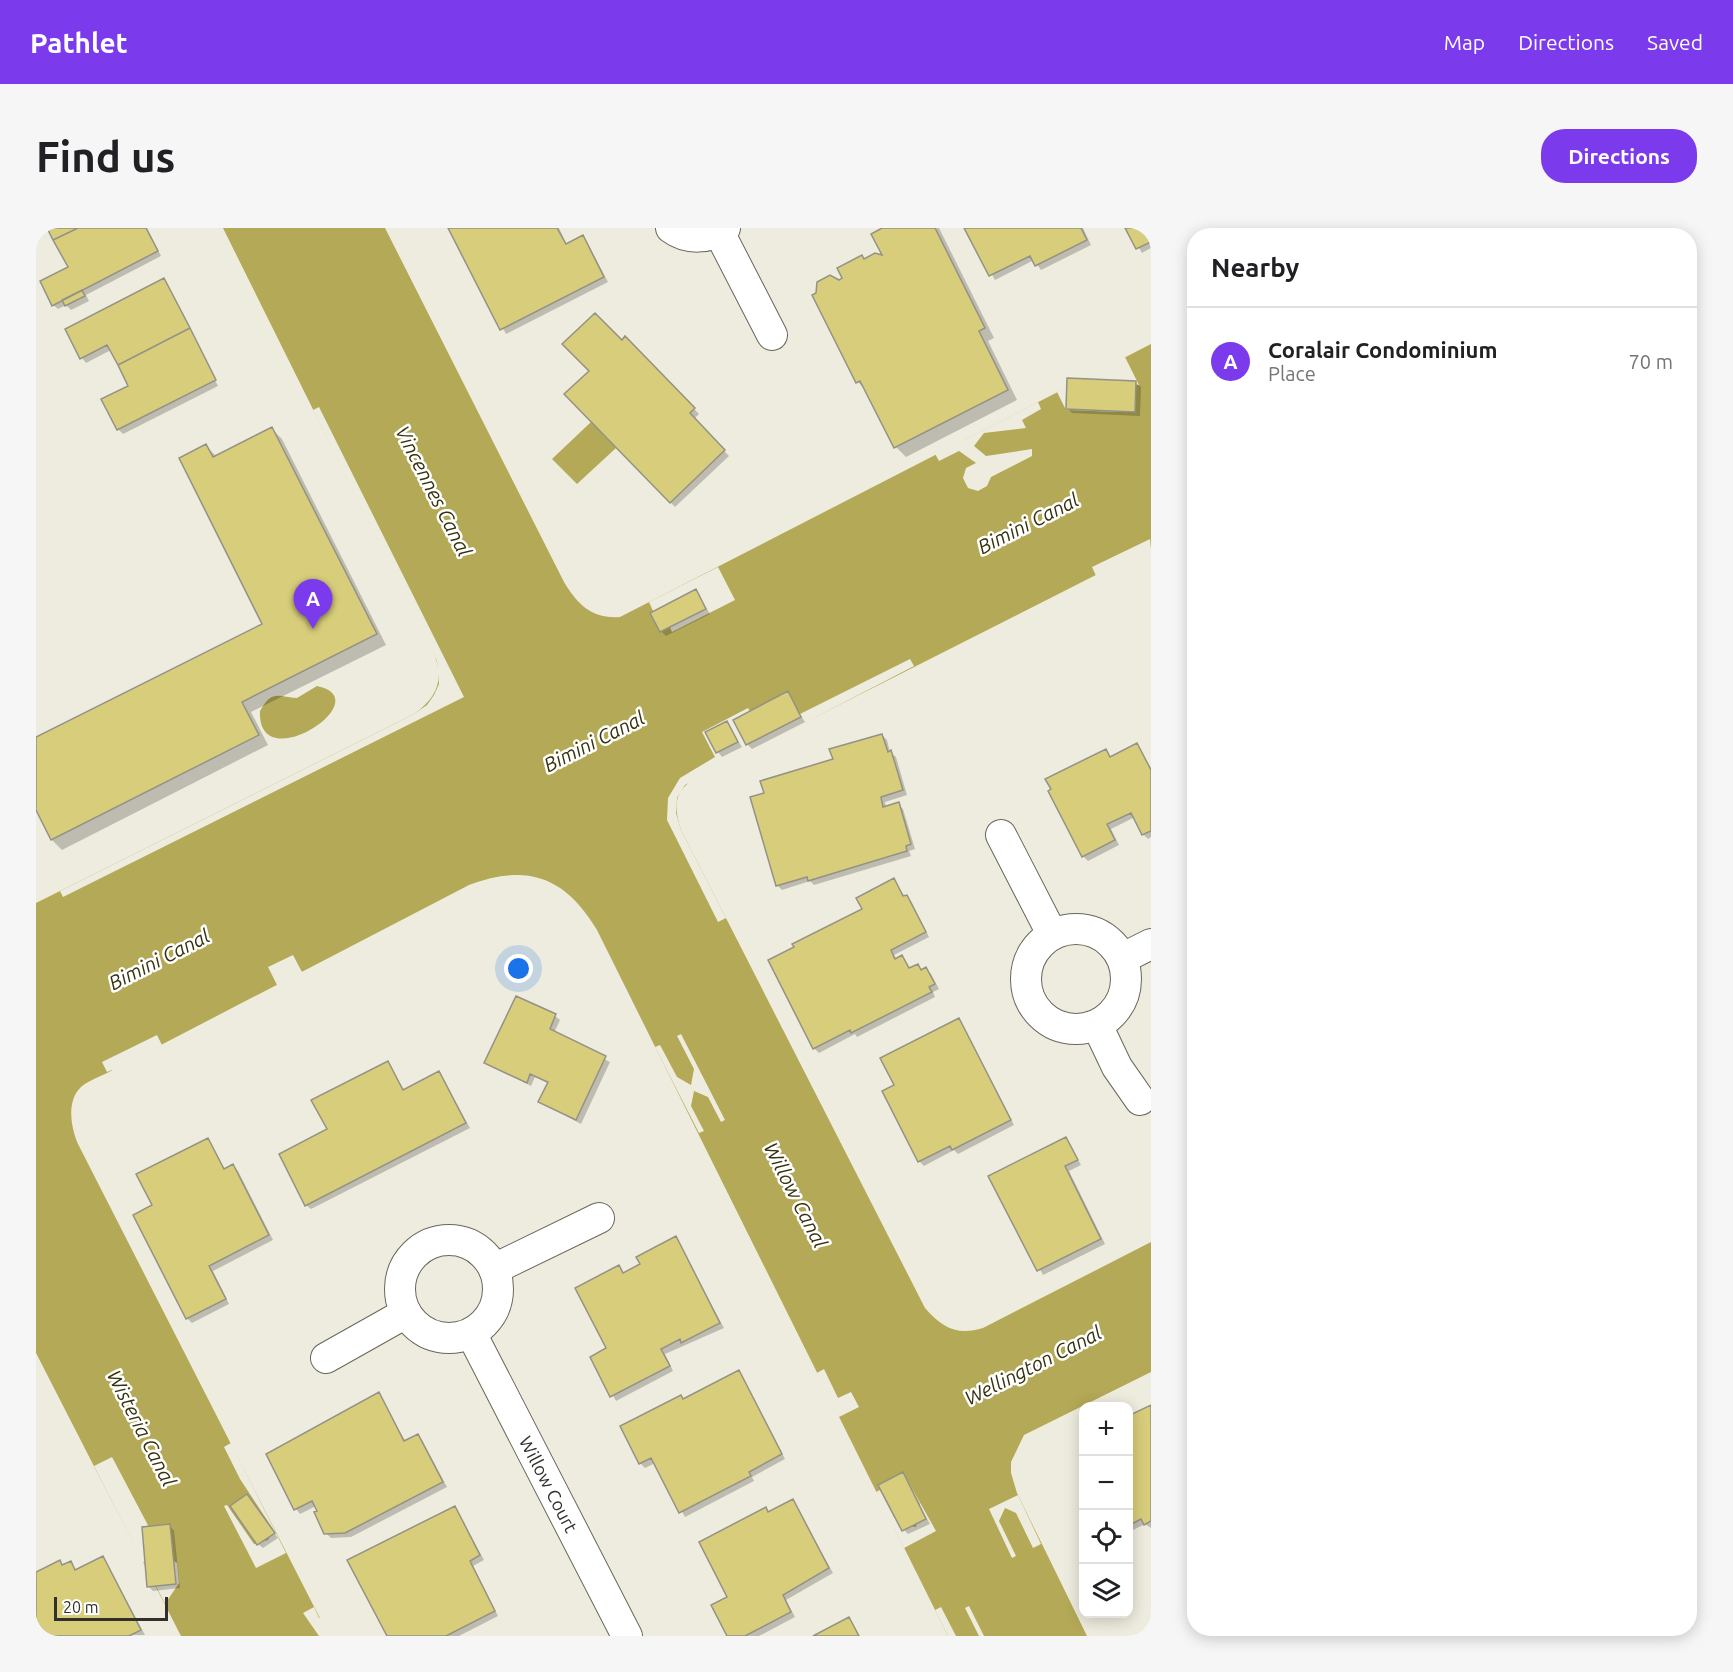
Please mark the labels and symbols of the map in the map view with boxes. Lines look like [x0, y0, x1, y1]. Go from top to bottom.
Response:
water label: Vincennes Canal [391, 422, 477, 560]
water label: Bimini Canal [974, 488, 1083, 558]
pin: A [294, 580, 332, 629]
water label: Bimini Canal [540, 706, 649, 776]
water label: Bimini Canal [105, 924, 214, 994]
your location [504, 954, 533, 983]
water label: Willow Canal [760, 1138, 833, 1252]
water label: Wellington Canal [961, 1320, 1106, 1409]
water label: Wisteria Canal [103, 1366, 181, 1490]
street label: Willow Court [516, 1433, 582, 1535]
scale bar [54, 1594, 168, 1622]

